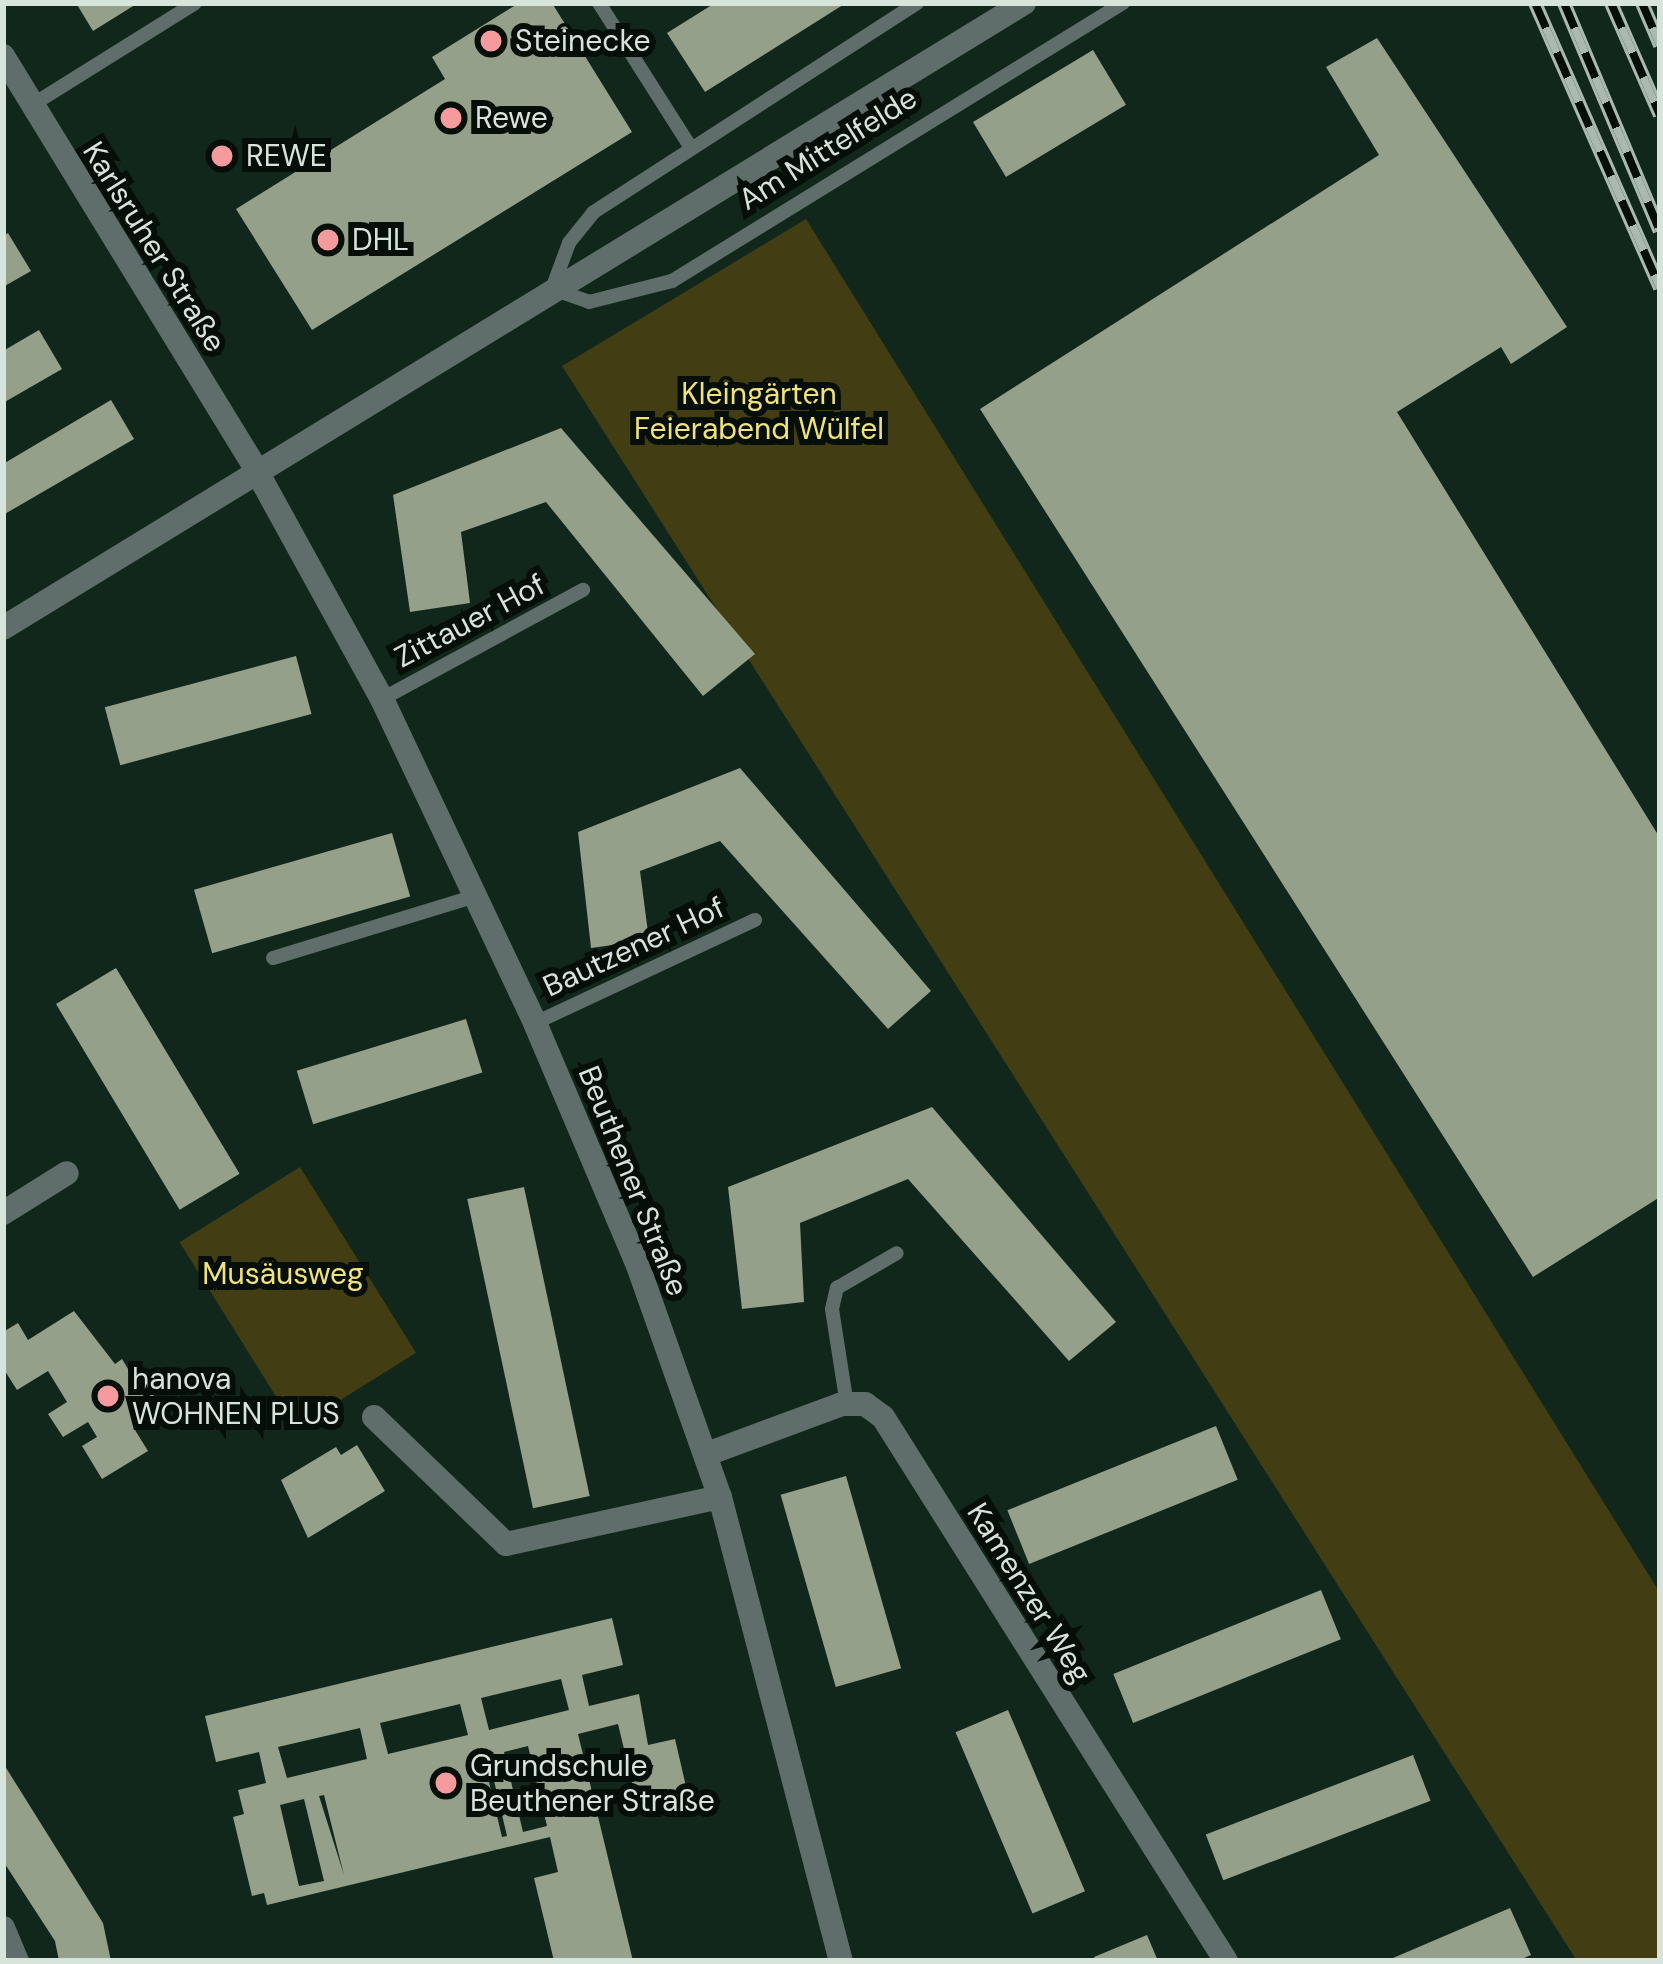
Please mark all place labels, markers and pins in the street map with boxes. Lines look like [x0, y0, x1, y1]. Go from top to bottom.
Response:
place label: Steinecke [515, 23, 650, 59]
marker: Steinecke [478, 28, 504, 54]
place label: Rewe [475, 100, 548, 136]
marker: Rewe [438, 105, 464, 131]
place label: REWE [246, 138, 327, 174]
marker: REWE [209, 143, 235, 169]
place label: DHL [352, 222, 409, 258]
marker: DHL [315, 227, 341, 253]
place label: hanova WOHNEN PLUS [132, 1361, 340, 1432]
marker: hanova WOHNEN PLUS [95, 1383, 121, 1409]
place label: Grundschule Beuthener Straße [470, 1748, 715, 1818]
marker: Grundschule Beuthener Straße [433, 1770, 459, 1796]

